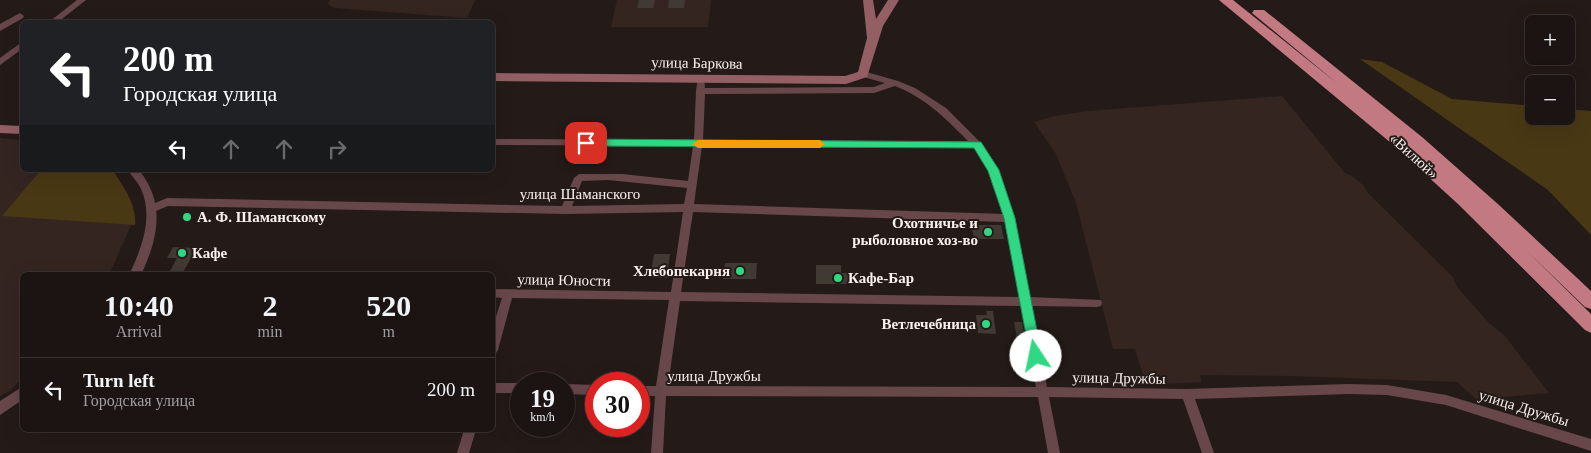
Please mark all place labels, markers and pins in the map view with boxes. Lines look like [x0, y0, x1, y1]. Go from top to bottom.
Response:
pin [565, 122, 607, 164]
place label: А. Ф. Шаманскому [197, 209, 326, 225]
marker: А. Ф. Шаманскому [181, 211, 193, 223]
place label: Охотничье и рыболовное хоз-во [852, 215, 978, 248]
marker: Охотничье и рыболовное хоз-во [982, 226, 994, 238]
place label: Кафе [192, 245, 228, 261]
marker: Кафе [176, 247, 188, 259]
place label: Хлебопекарня [633, 263, 730, 279]
marker: Хлебопекарня [734, 265, 746, 277]
place label: Кафе-Бар [848, 270, 914, 286]
marker: Кафе-Бар [832, 272, 844, 284]
place label: Ветлечебница [882, 316, 976, 332]
marker: Ветлечебница [980, 318, 992, 330]

